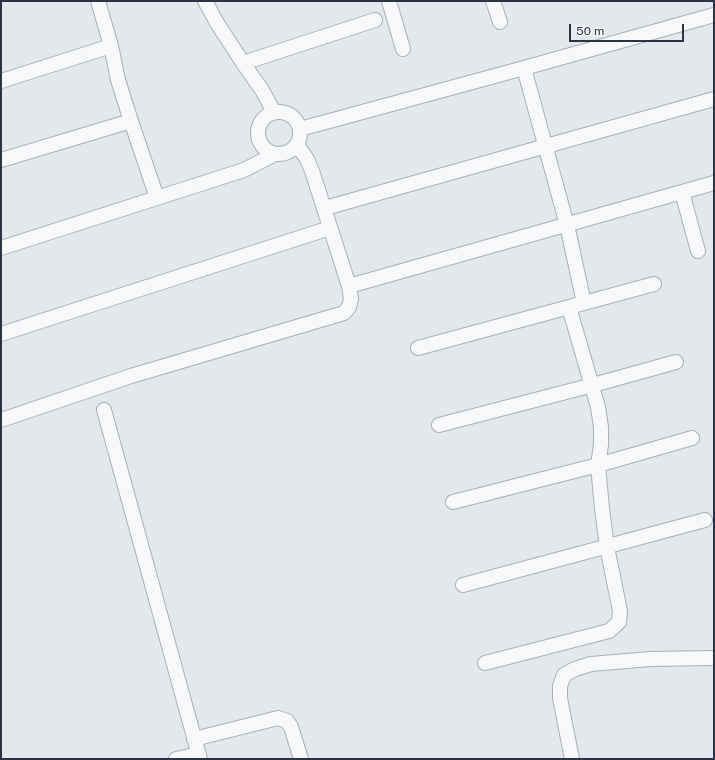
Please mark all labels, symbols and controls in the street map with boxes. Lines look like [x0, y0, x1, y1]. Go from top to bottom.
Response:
scale bar [571, 16, 686, 42]
text: 50 m [576, 24, 604, 38]

